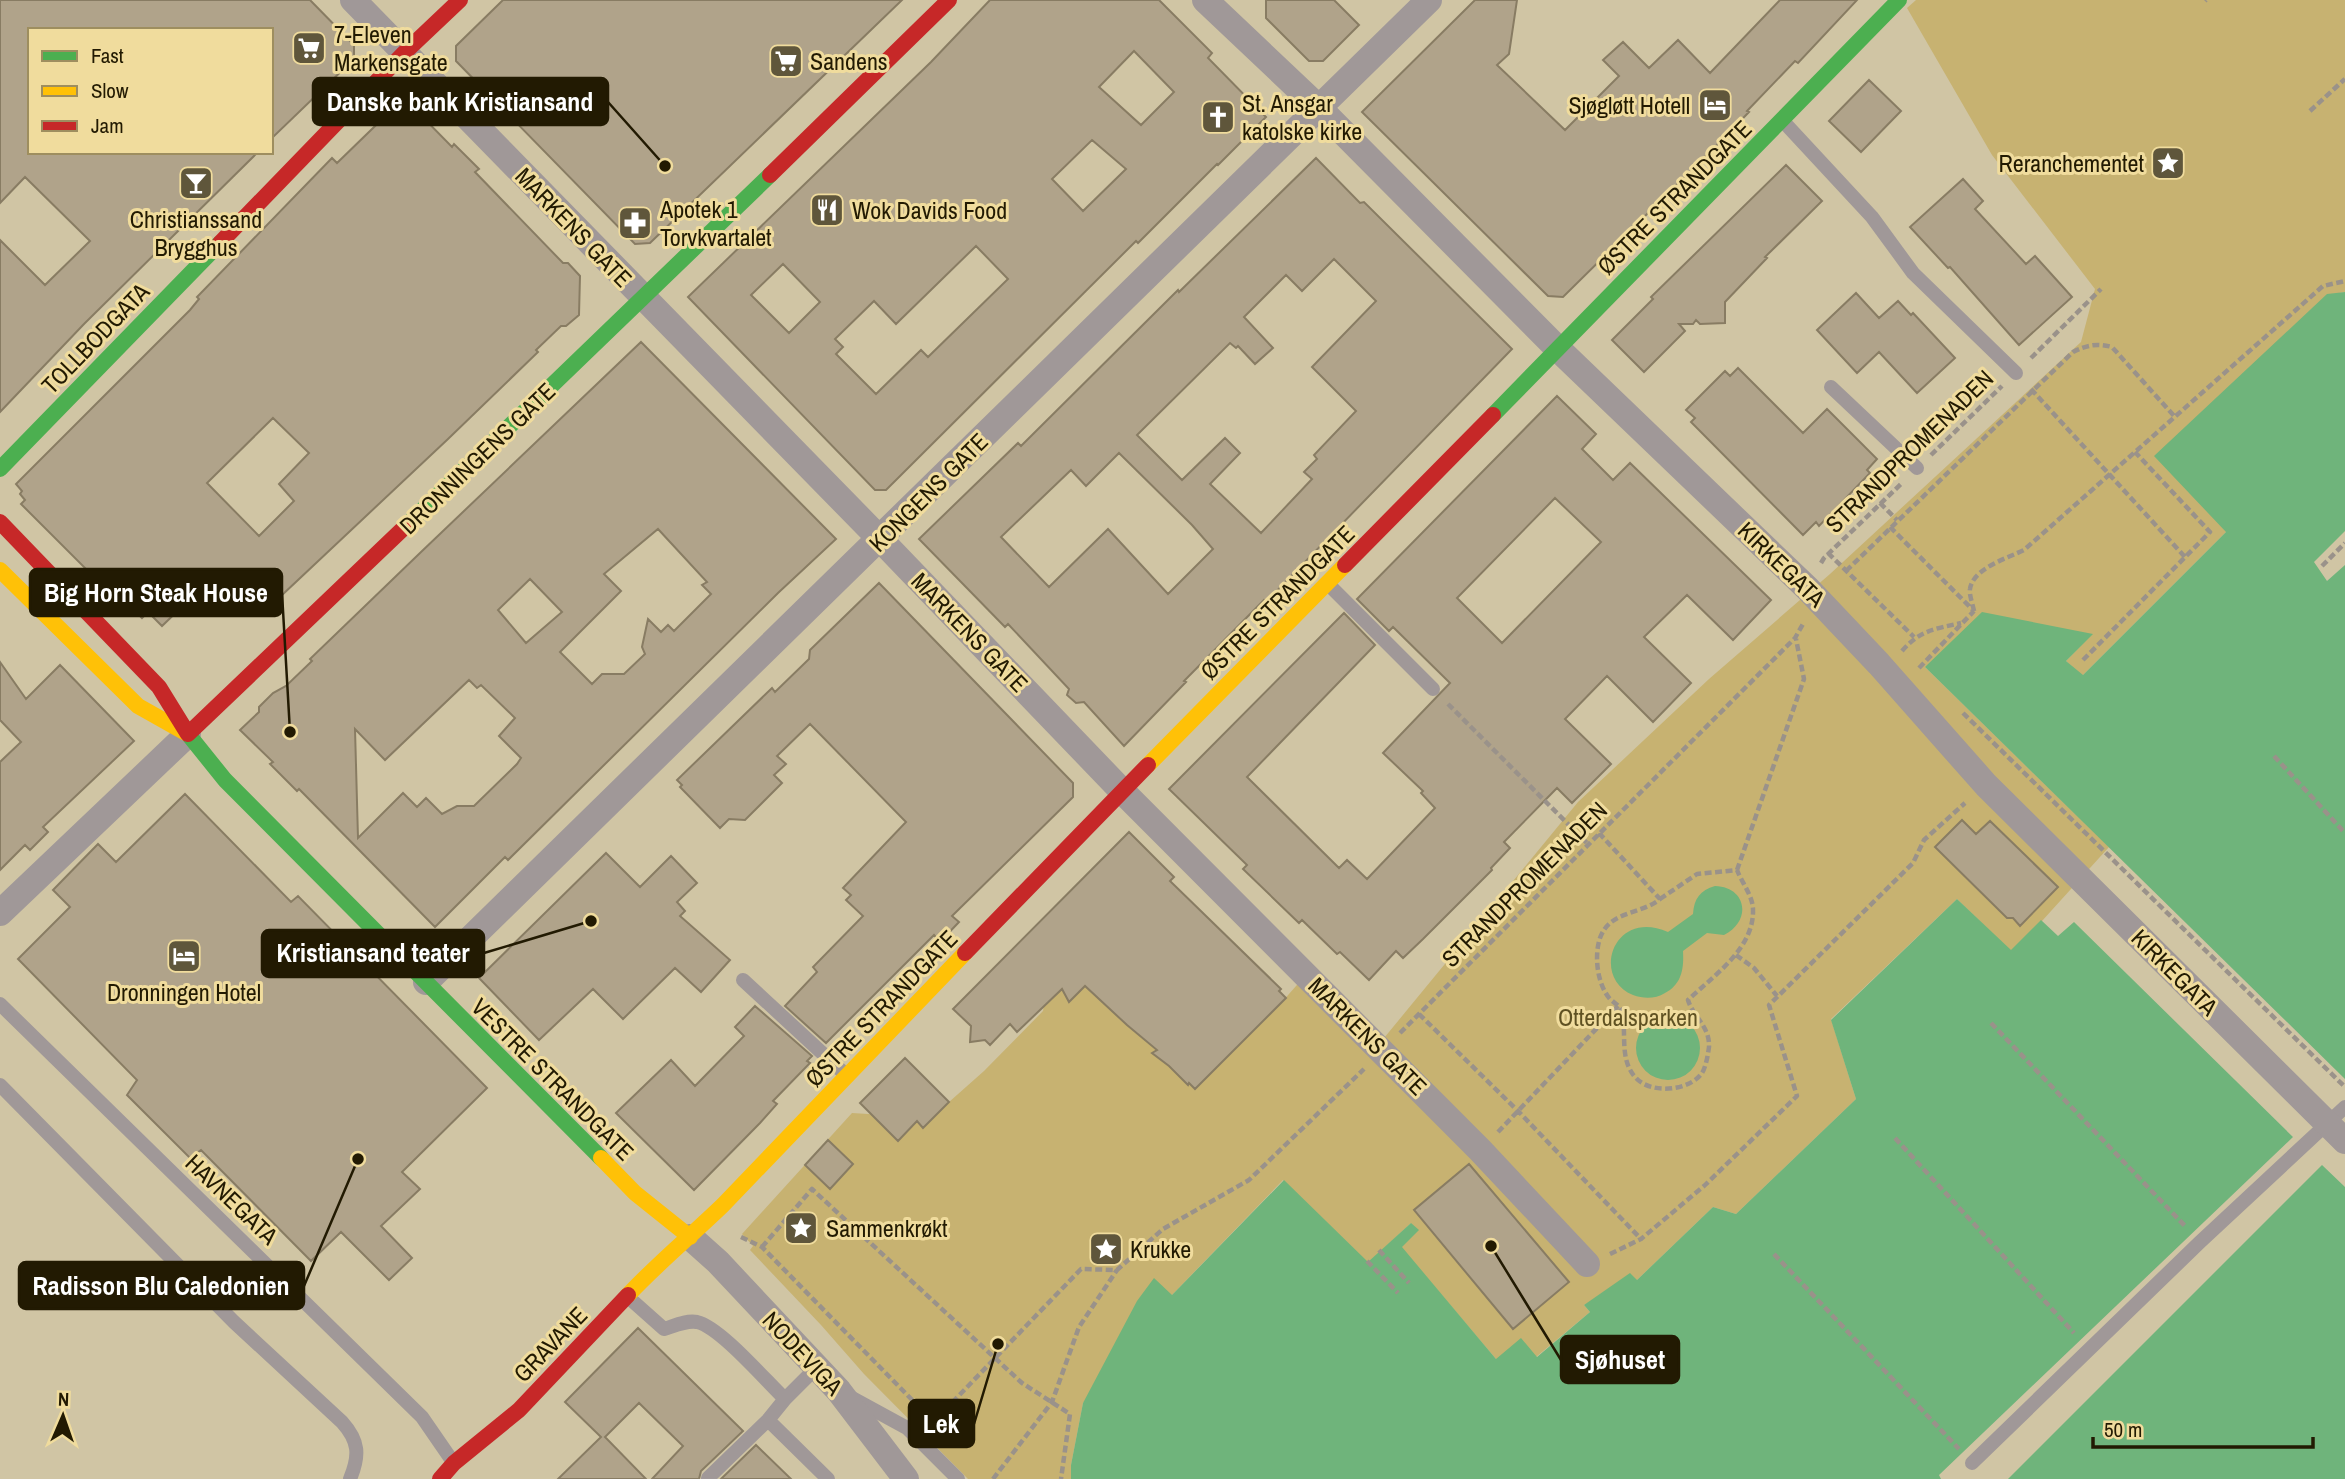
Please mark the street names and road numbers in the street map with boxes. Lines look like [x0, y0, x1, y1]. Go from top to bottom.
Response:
street label: ØSTRE STRANDGATE [1590, 113, 1758, 281]
street label: MARKENS GATE [509, 160, 639, 294]
street label: TOLLBODGATA [34, 275, 157, 400]
street label: STRANDPROMENADEN [1818, 362, 2000, 540]
street label: DRONNINGENS GATE [392, 375, 562, 541]
street label: KONGENS GATE [862, 426, 994, 558]
street label: KIRKEGATA [1731, 514, 1833, 614]
street label: ØSTRE STRANDGATE [1193, 518, 1361, 686]
street label: MARKENS GATE [905, 565, 1035, 699]
street label: STRANDPROMENADEN [1434, 794, 1614, 974]
street label: KIRKEGATA [2125, 922, 2226, 1023]
street label: ØSTRE STRANDGATE [798, 923, 964, 1093]
street label: MARKENS GATE [1302, 970, 1434, 1102]
street label: VESTRE STRANDGATE [465, 991, 641, 1167]
street label: HAVNEGATA [179, 1147, 286, 1252]
street label: GRAVANE [506, 1299, 594, 1389]
street label: NODEVIGA [756, 1304, 851, 1403]

